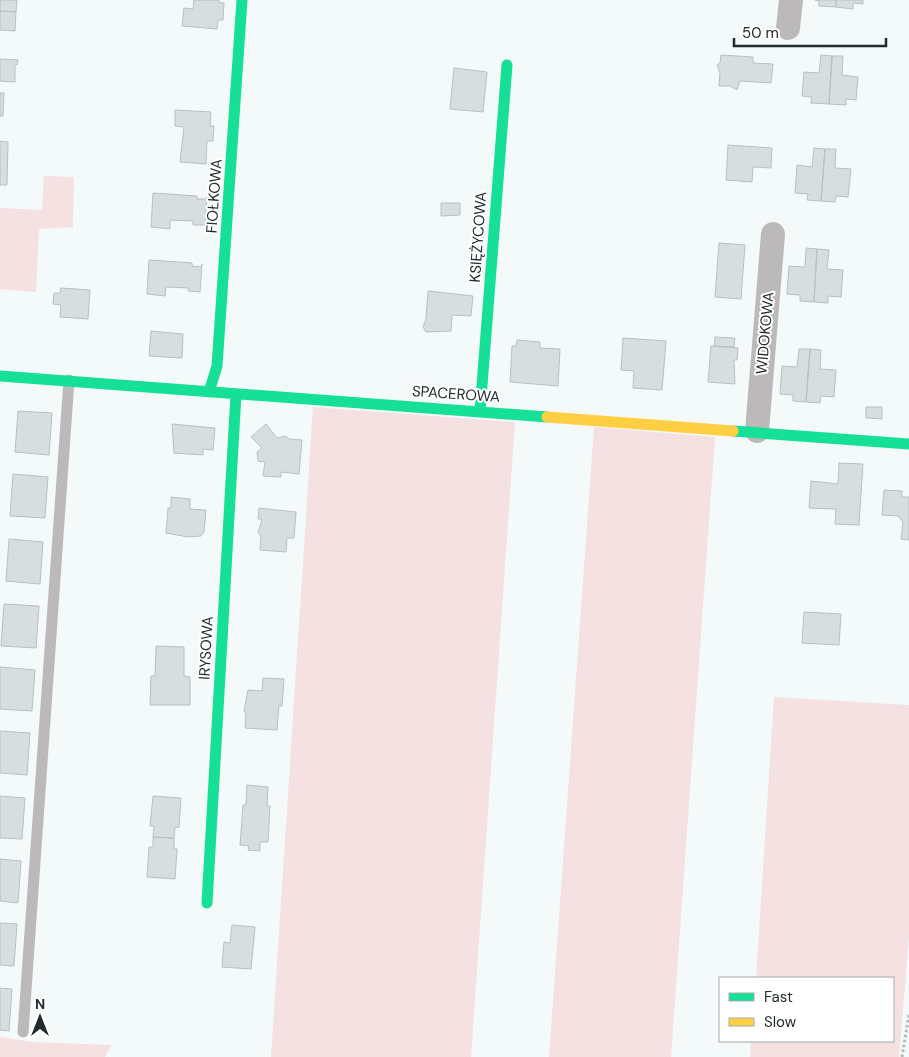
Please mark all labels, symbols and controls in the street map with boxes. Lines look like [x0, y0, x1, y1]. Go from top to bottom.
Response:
scale bar [734, 15, 886, 47]
text: 50 m [742, 23, 779, 43]
street label: FIOŁKOWA [201, 158, 227, 234]
street label: KSIĘŻYCOWA [465, 191, 491, 283]
street label: WIDOKOWA [751, 291, 779, 375]
street label: SPACEROWA [411, 381, 501, 407]
street label: IRYSOWA [194, 616, 218, 680]
legend [719, 977, 894, 1042]
text: Fast [764, 987, 793, 1007]
north arrow [15, 992, 65, 1042]
text: N [35, 995, 45, 1013]
text: Slow [764, 1012, 797, 1032]

